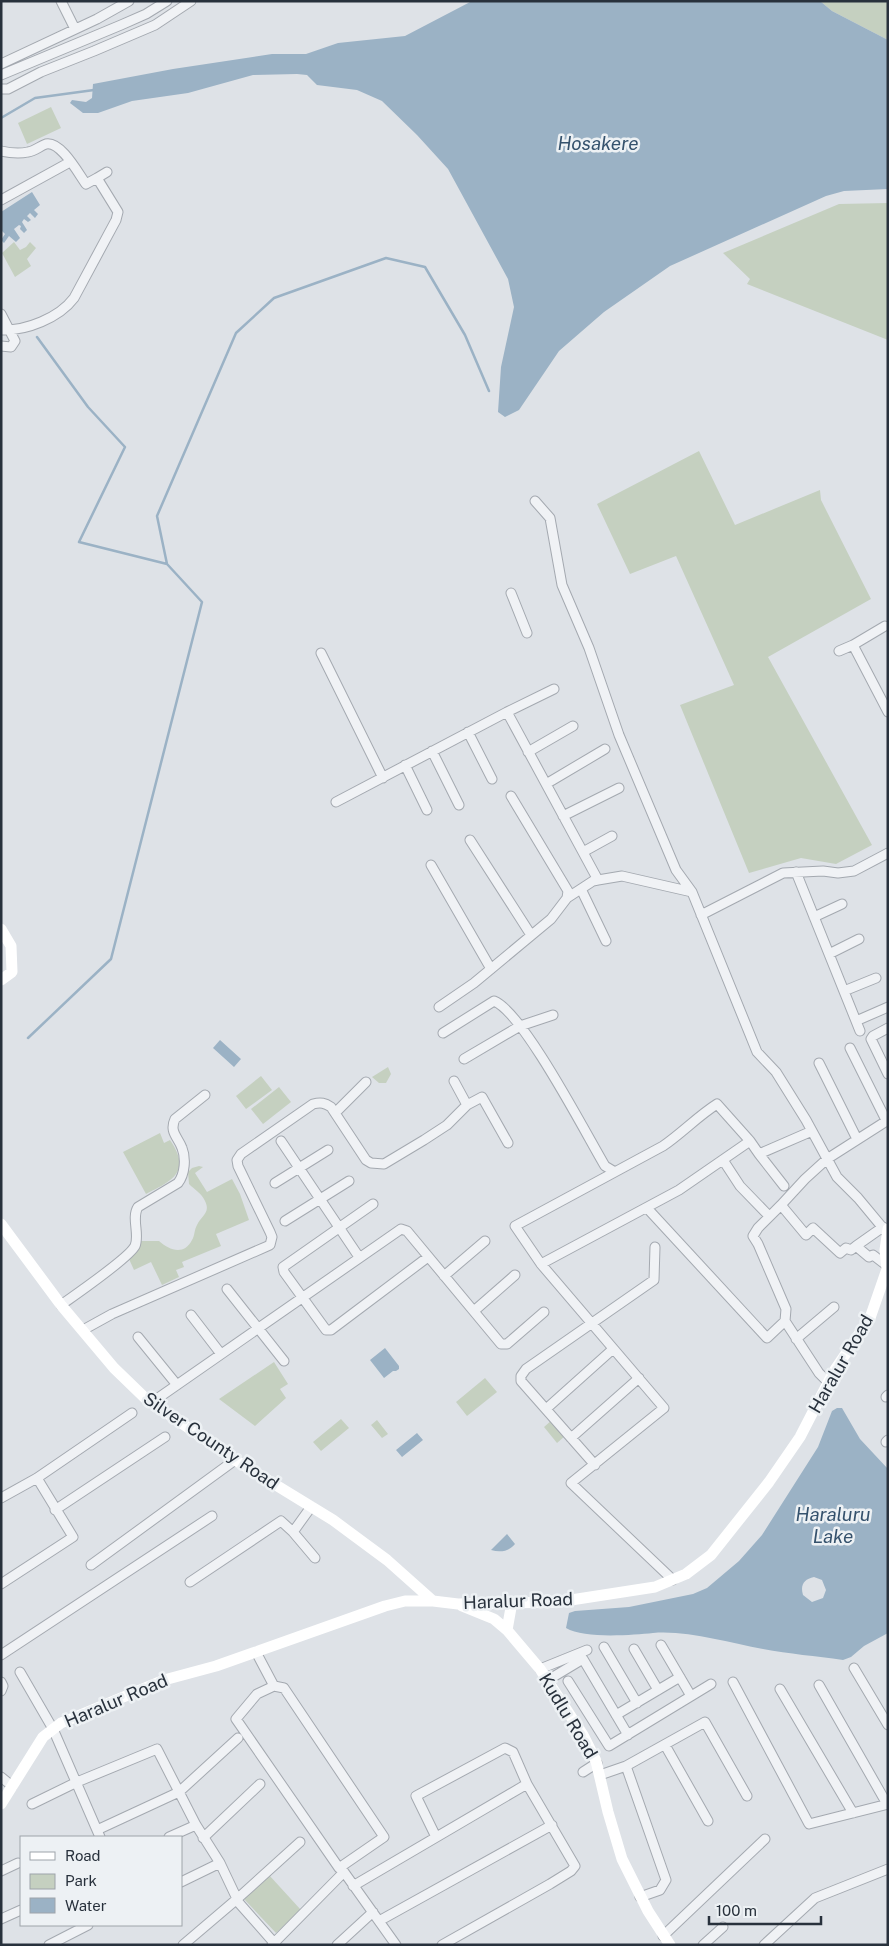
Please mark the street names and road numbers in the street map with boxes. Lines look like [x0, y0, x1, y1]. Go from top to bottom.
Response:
street label: Haralur Road [804, 1311, 877, 1417]
street label: Silver County Road [140, 1387, 283, 1494]
street label: Haralur Road [463, 1588, 573, 1613]
street label: Haralur Road [61, 1669, 171, 1732]
street label: Kudlu Road [535, 1669, 602, 1762]

